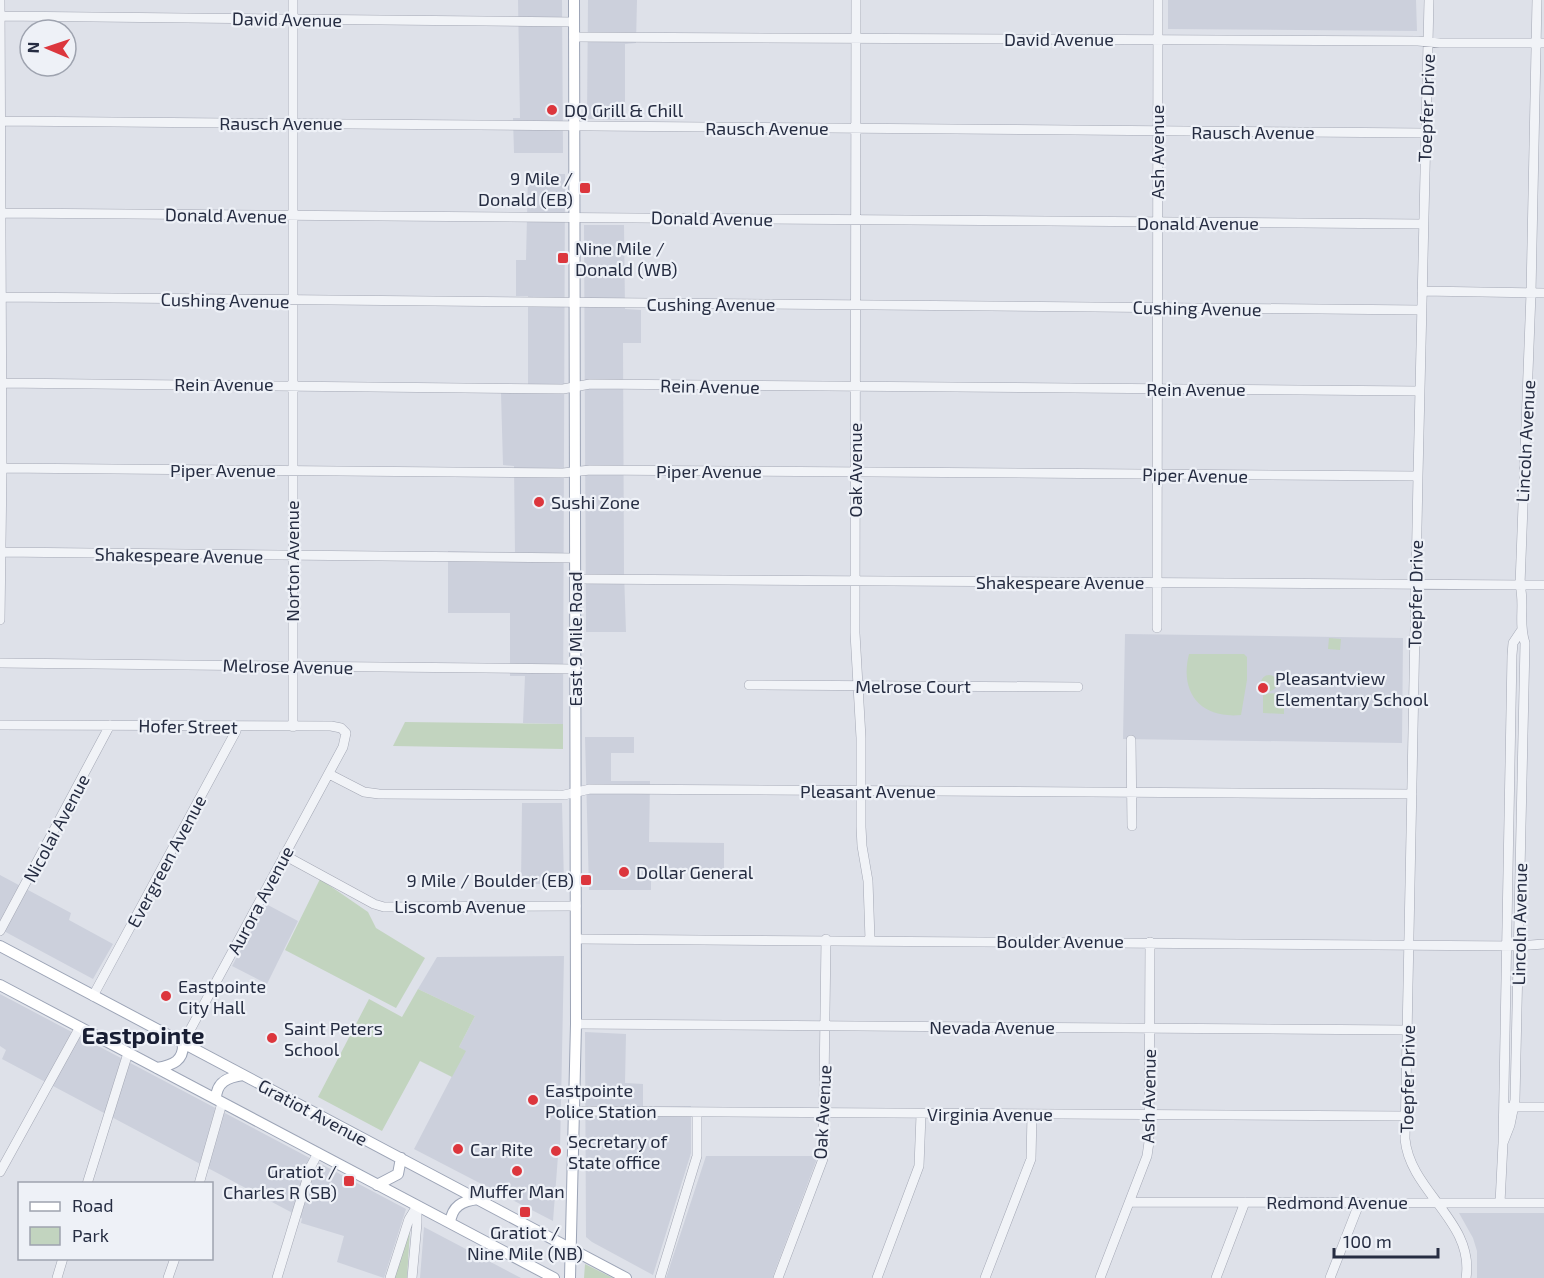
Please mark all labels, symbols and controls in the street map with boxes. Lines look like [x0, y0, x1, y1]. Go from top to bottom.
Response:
street label: David Avenue [232, 7, 342, 31]
north arrow [18, 18, 78, 78]
street label: David Avenue [1004, 28, 1114, 50]
text: N [23, 41, 42, 54]
street label: Toepfer Drive [1413, 53, 1439, 163]
place label: DQ Grill & Chill [564, 99, 684, 121]
marker: DQ Grill & Chill [545, 103, 559, 117]
street label: Ash Avenue [1146, 105, 1168, 199]
street label: Rausch Avenue [219, 112, 343, 134]
street label: Rausch Avenue [705, 117, 829, 139]
street label: Rausch Avenue [1191, 121, 1315, 143]
place label: 9 Mile / Donald (EB) [478, 167, 573, 210]
marker: 9 Mile / Donald (EB) [578, 181, 592, 195]
street label: Donald Avenue [165, 203, 287, 227]
street label: Donald Avenue [651, 206, 773, 230]
street label: Donald Avenue [1137, 212, 1259, 234]
place label: Nine Mile / Donald (WB) [575, 237, 678, 280]
marker: Nine Mile / Donald (WB) [556, 251, 570, 265]
street label: Cushing Avenue [160, 288, 290, 312]
street label: Cushing Avenue [647, 293, 776, 315]
street label: Cushing Avenue [1132, 296, 1262, 320]
street label: Rein Avenue [174, 373, 274, 395]
street label: Rein Avenue [660, 374, 760, 398]
street label: Rein Avenue [1146, 378, 1246, 400]
street label: Lincoln Avenue [1511, 379, 1539, 503]
street label: Oak Avenue [844, 423, 866, 517]
street label: Piper Avenue [170, 459, 276, 481]
street label: Piper Avenue [656, 460, 762, 482]
street label: Piper Avenue [1142, 463, 1248, 487]
place label: Sushi Zone [551, 491, 640, 513]
marker: Sushi Zone [532, 495, 546, 509]
street label: Norton Avenue [281, 500, 303, 622]
street label: Toepfer Drive [1403, 539, 1427, 649]
street label: Shakespeare Avenue [94, 543, 264, 567]
street label: East 9 Mile Road [564, 571, 586, 707]
street label: Shakespeare Avenue [976, 571, 1144, 593]
street label: Melrose Avenue [222, 654, 354, 678]
place label: Pleasantview Elementary School [1275, 667, 1429, 710]
street label: Melrose Court [855, 675, 971, 697]
marker: Pleasantview Elementary School [1256, 681, 1270, 695]
street label: Hofer Street [138, 714, 238, 738]
street label: Nicolai Avenue [18, 770, 94, 886]
street label: Pleasant Avenue [800, 780, 936, 802]
street label: Evergreen Avenue [122, 791, 210, 931]
street label: Aurora Avenue [222, 842, 298, 958]
place label: Dollar General [636, 861, 754, 883]
street label: Lincoln Avenue [1507, 862, 1531, 986]
marker: Dollar General [617, 865, 631, 879]
place label: 9 Mile / Boulder (EB) [407, 869, 574, 891]
marker: 9 Mile / Boulder (EB) [579, 873, 593, 887]
street label: Liscomb Avenue [394, 895, 526, 917]
street label: Boulder Avenue [996, 930, 1124, 952]
place label: Eastpointe City Hall [178, 975, 266, 1018]
marker: Eastpointe City Hall [159, 989, 173, 1003]
street label: Nevada Avenue [929, 1016, 1055, 1038]
place label: Saint Peters School [284, 1017, 383, 1060]
district label: Eastpointe [81, 1020, 205, 1049]
street label: Toepfer Drive [1395, 1024, 1419, 1134]
marker: Saint Peters School [265, 1031, 279, 1045]
street label: Ash Avenue [1136, 1048, 1160, 1144]
street label: Oak Avenue [809, 1064, 835, 1160]
street label: Gratiot Avenue [255, 1074, 371, 1150]
place label: Eastpointe Police Station [545, 1079, 657, 1122]
marker: Eastpointe Police Station [526, 1093, 540, 1107]
street label: Virginia Avenue [927, 1103, 1053, 1125]
place label: Secretary of State office [568, 1130, 669, 1173]
place label: Car Rite [470, 1138, 533, 1160]
marker: Car Rite [451, 1142, 465, 1156]
marker: Secretary of State office [549, 1144, 563, 1158]
place label: Gratiot / Charles R (SB) [223, 1160, 337, 1203]
marker: Muffer Man [510, 1164, 524, 1178]
marker: Gratiot / Charles R (SB) [342, 1174, 356, 1188]
place label: Muffer Man [469, 1180, 565, 1202]
legend [18, 1182, 213, 1260]
street label: Redmond Avenue [1266, 1191, 1408, 1213]
text: Road [72, 1194, 113, 1216]
marker: Gratiot / Nine Mile (NB) [518, 1205, 532, 1219]
place label: Gratiot / Nine Mile (NB) [467, 1221, 583, 1264]
scale bar [1334, 1221, 1438, 1259]
text: Park [72, 1224, 109, 1246]
text: 100 m [1343, 1230, 1392, 1252]

